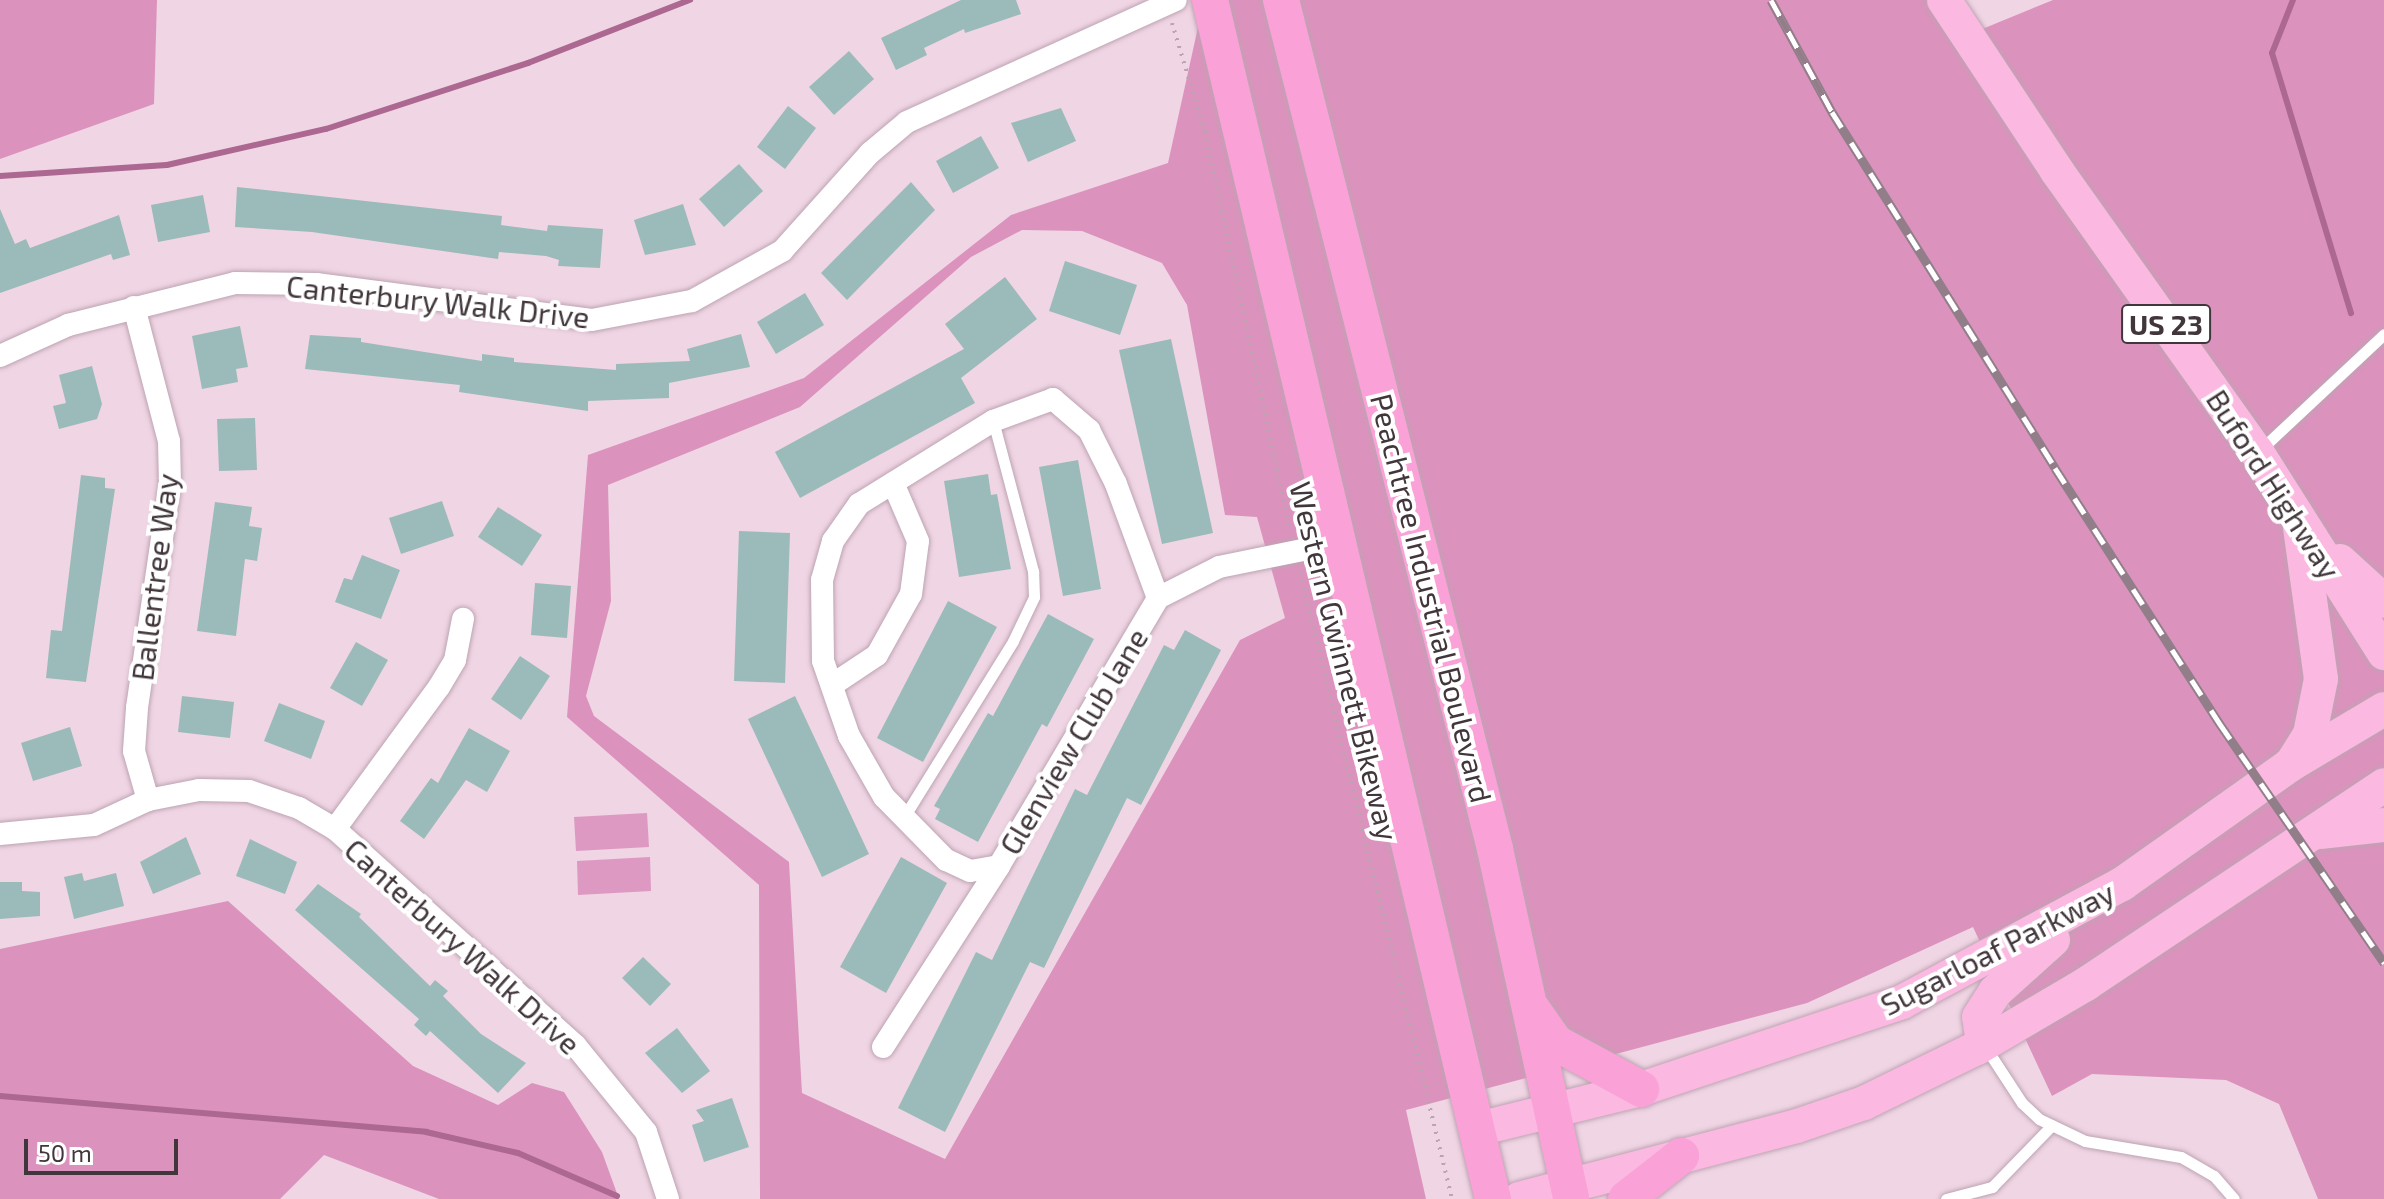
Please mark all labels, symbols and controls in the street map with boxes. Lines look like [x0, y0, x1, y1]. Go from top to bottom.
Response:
street label: Canterbury Walk Drive [284, 267, 592, 335]
road number: US 23 [2120, 300, 2212, 348]
street label: Buford Highway [2200, 383, 2348, 585]
street label: Peachtree Industrial Boulevard [1364, 390, 1500, 806]
street label: Ballentree Way [123, 471, 185, 683]
street label: Western Gwinnett Bikeway [1283, 478, 1407, 844]
street label: Glenview Club lane [991, 621, 1155, 861]
street label: Canterbury Walk Drive [337, 830, 589, 1062]
street label: Sugarloaf Parkway [1874, 873, 2120, 1023]
scale bar [28, 1123, 182, 1173]
text: 50 m [38, 1138, 92, 1167]

